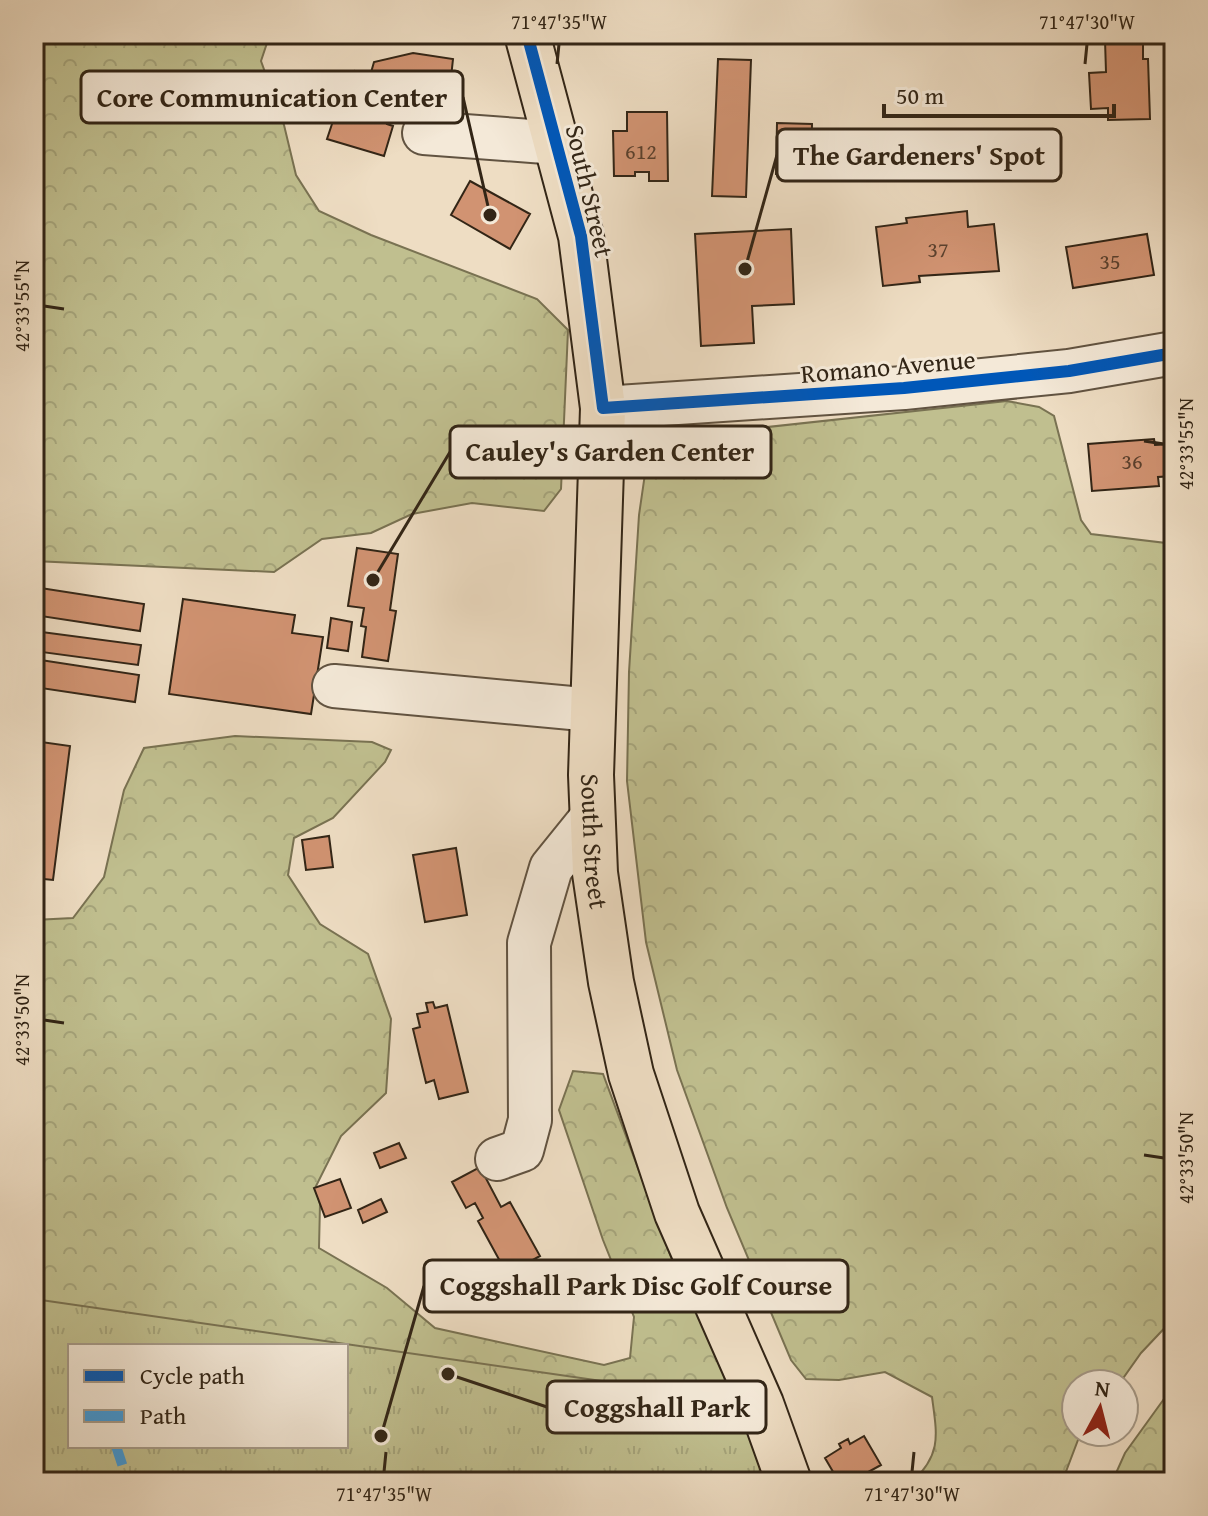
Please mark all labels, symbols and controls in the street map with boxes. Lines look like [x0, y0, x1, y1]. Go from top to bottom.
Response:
text: 71°47'35"W [511, 7, 607, 36]
text: 71°47'30"W [1039, 7, 1135, 36]
scale bar [884, 68, 1114, 118]
callout: Core Communication Center [81, 71, 463, 123]
text: Core Communication Center [97, 76, 447, 117]
text: 50 m [896, 78, 944, 113]
street label: South Street [556, 121, 624, 261]
callout: The Gardeners' Spot [777, 129, 1061, 181]
text: The Gardeners' Spot [793, 134, 1045, 175]
house number: 612 [625, 135, 657, 167]
house number: 37 [927, 233, 949, 265]
house number: 35 [1099, 245, 1121, 277]
text: 42°33'55"N [7, 260, 36, 352]
street label: Romano Avenue [799, 339, 977, 393]
text: 42°33'55"N [1171, 398, 1200, 490]
callout: Cauley's Garden Center [450, 426, 771, 478]
text: Cauley's Garden Center [466, 430, 755, 471]
house number: 36 [1121, 445, 1143, 477]
street label: South Street [571, 773, 620, 911]
text: 42°33'50"N [7, 974, 36, 1066]
text: 42°33'50"N [1171, 1112, 1200, 1204]
callout: Coggshall Park Disc Golf Course [424, 1260, 848, 1312]
text: Coggshall Park Disc Golf Course [440, 1264, 832, 1305]
legend [68, 1344, 348, 1448]
text: Cycle path [140, 1358, 245, 1393]
north arrow [1060, 1368, 1140, 1448]
text: N [1093, 1371, 1112, 1405]
callout: Coggshall Park [547, 1381, 766, 1433]
text: Coggshall Park [564, 1386, 751, 1427]
text: Path [140, 1398, 187, 1433]
text: 71°47'35"W [336, 1479, 432, 1508]
text: 71°47'30"W [864, 1479, 960, 1508]

